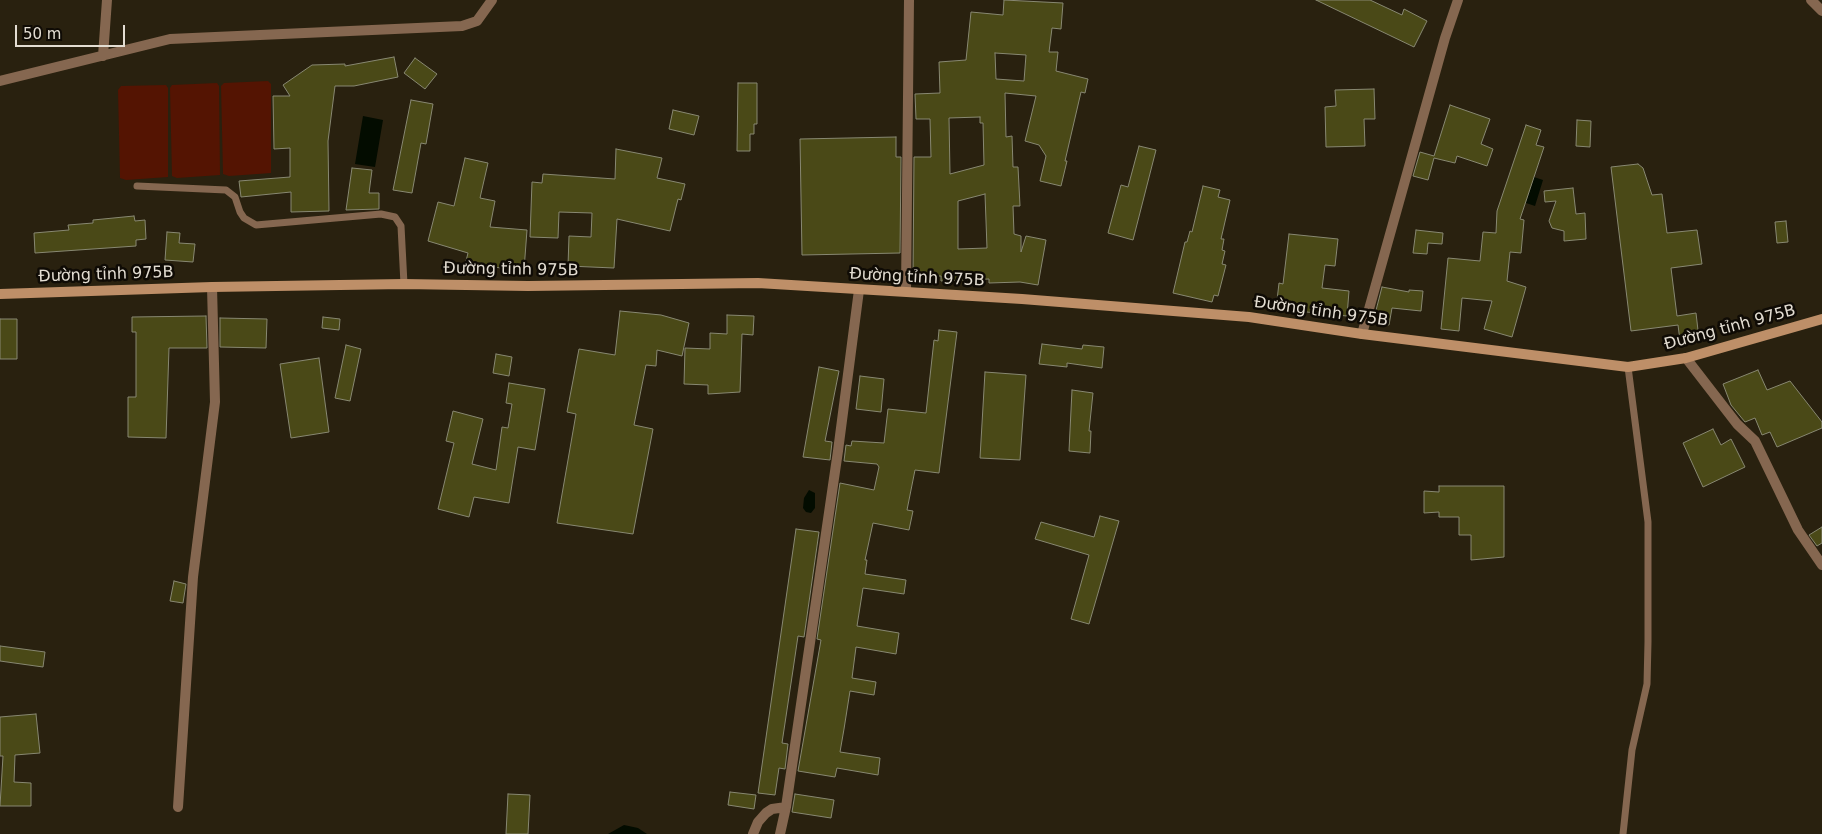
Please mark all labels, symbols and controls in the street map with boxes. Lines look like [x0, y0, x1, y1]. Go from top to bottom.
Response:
scale bar [18, 15, 128, 47]
text: 50 m [23, 25, 61, 43]
street label: Đường tỉnh 975B [443, 259, 579, 281]
street label: Đường tỉnh 975B [38, 263, 174, 287]
street label: Đường tỉnh 975B [849, 265, 985, 291]
street label: Đường tỉnh 975B [1253, 293, 1389, 331]
street label: Đường tỉnh 975B [1662, 301, 1798, 355]

